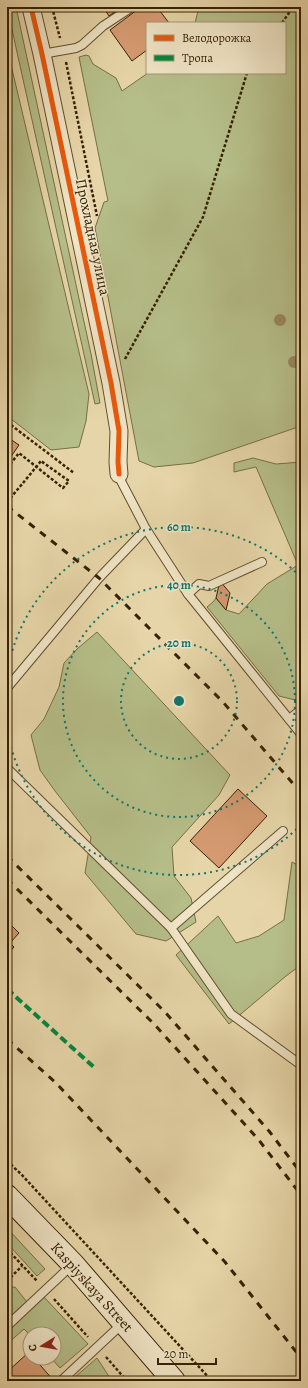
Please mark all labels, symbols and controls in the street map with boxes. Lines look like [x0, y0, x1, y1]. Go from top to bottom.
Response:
legend [146, 22, 286, 74]
text: Велодорожка [182, 30, 252, 46]
text: Тропа [182, 50, 213, 66]
street label: Прохладная улица [71, 177, 115, 297]
text: 60 m [167, 519, 191, 535]
text: 40 m [167, 577, 191, 593]
text: 20 m [167, 635, 191, 651]
centre of rings [172, 694, 186, 708]
street label: Kaspiyskaya Street [46, 1238, 138, 1336]
north arrow [22, 1326, 62, 1366]
scale bar [158, 1340, 216, 1366]
text: С [25, 1343, 41, 1353]
text: 20 m [164, 1346, 188, 1362]

